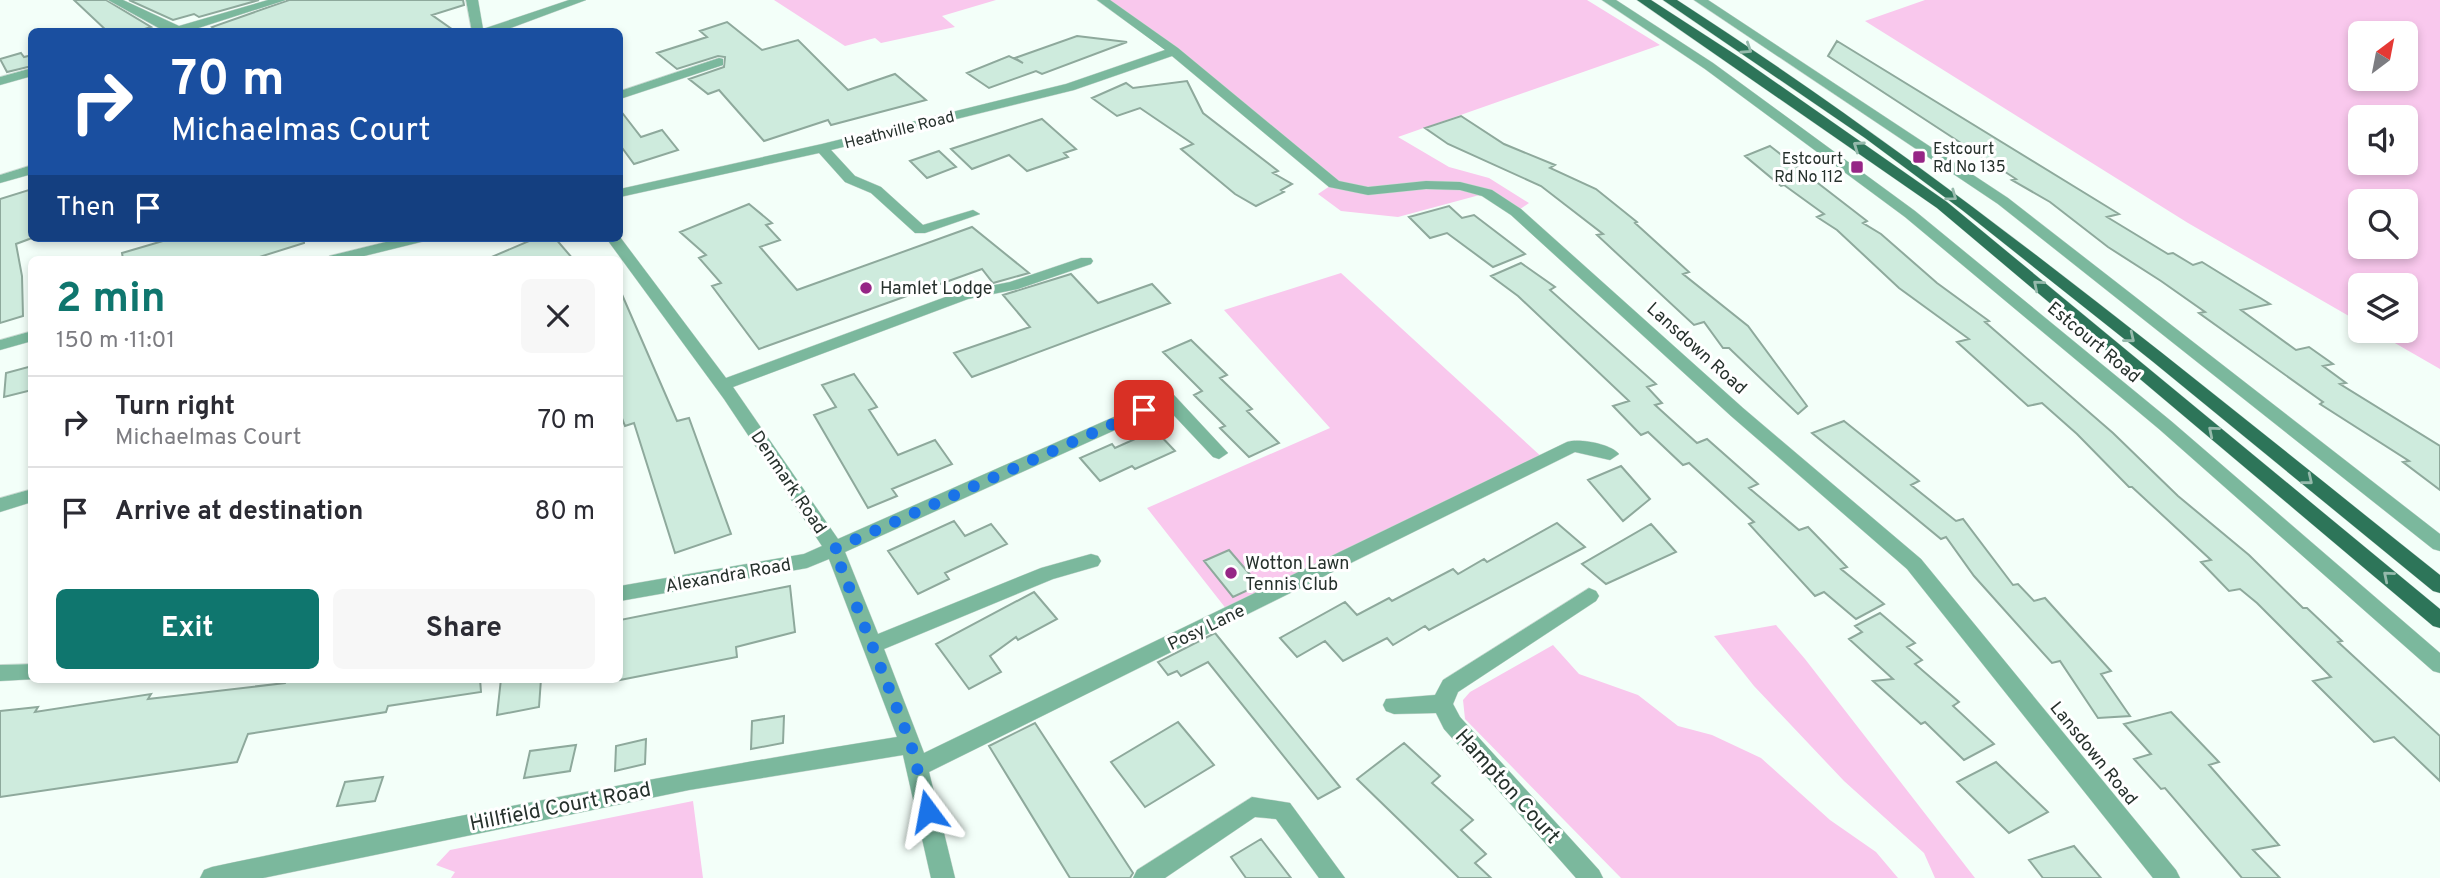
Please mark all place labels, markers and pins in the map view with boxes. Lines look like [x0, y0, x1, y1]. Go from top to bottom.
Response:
place label: Estcourt Rd No 135 [1933, 140, 2006, 178]
marker: Estcourt Rd No 135 [1911, 149, 1927, 165]
place label: Estcourt Rd No 112 [1774, 150, 1843, 188]
marker: Estcourt Rd No 112 [1849, 159, 1865, 175]
place label: Hamlet Lodge [880, 278, 993, 301]
marker: Hamlet Lodge [858, 280, 874, 296]
pin [1114, 380, 1174, 440]
place label: Wotton Lawn Tennis Club [1245, 553, 1349, 597]
marker: Wotton Lawn Tennis Club [1223, 565, 1239, 581]

